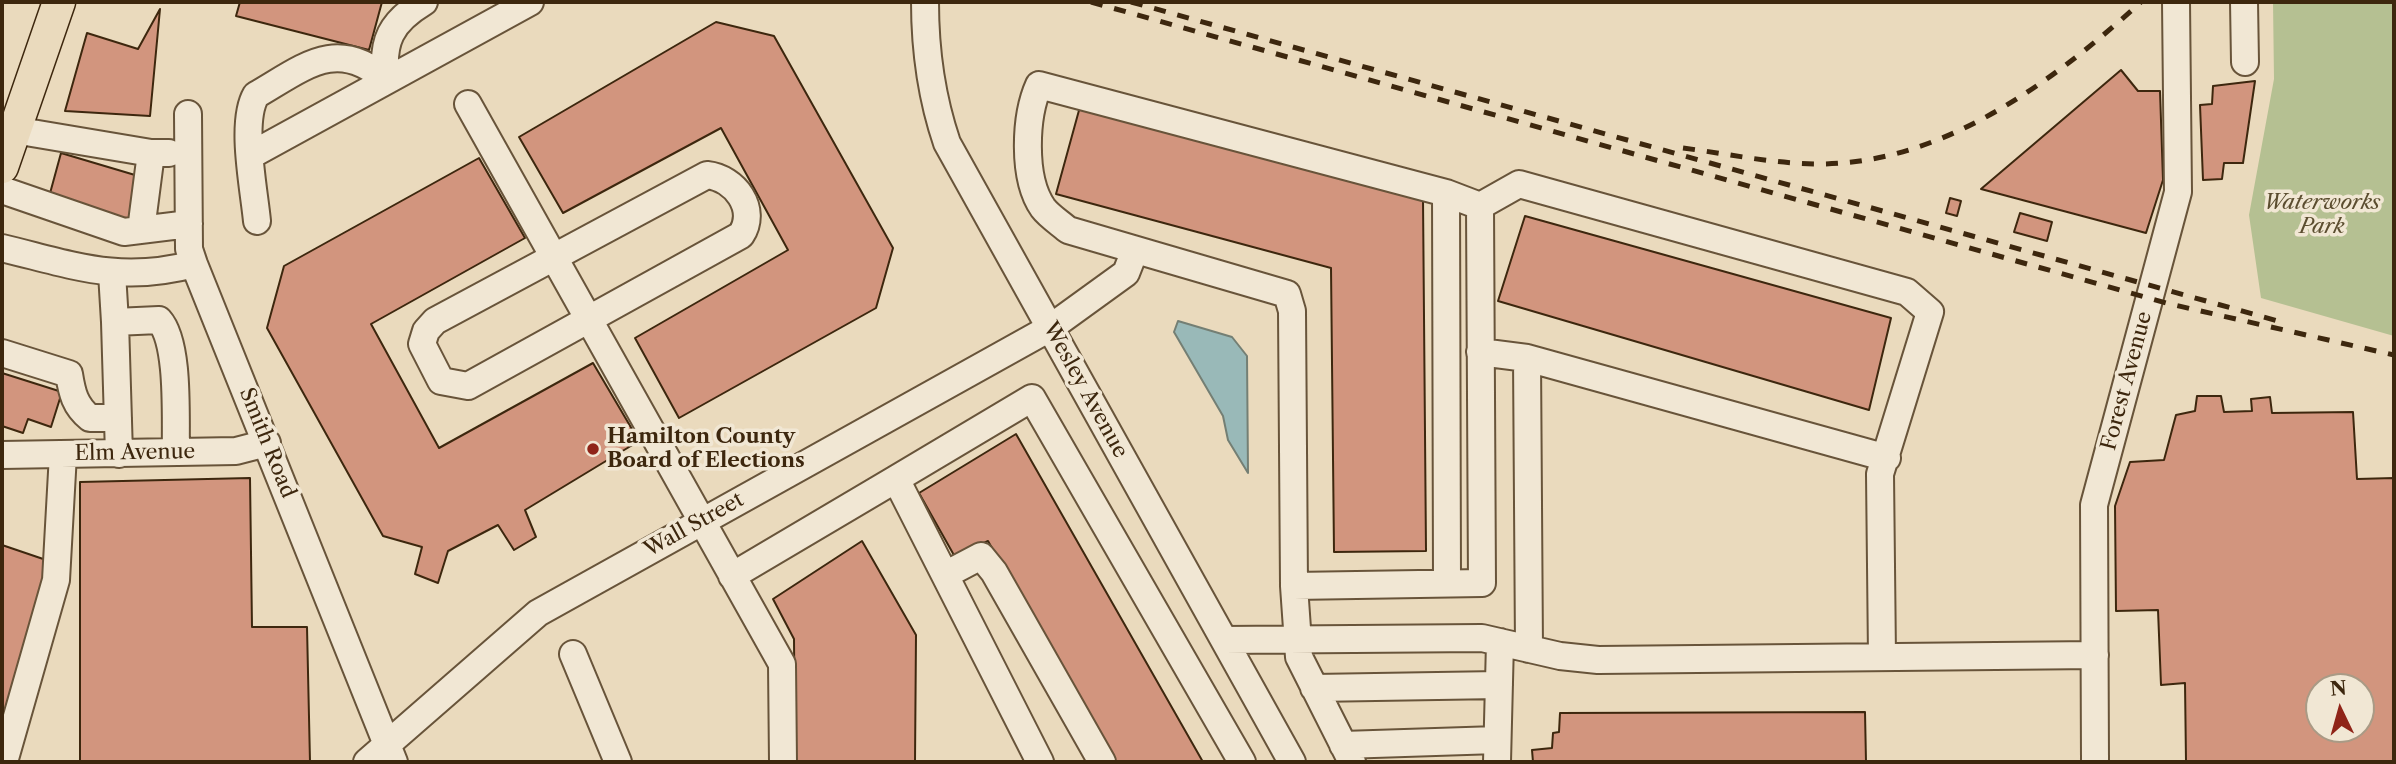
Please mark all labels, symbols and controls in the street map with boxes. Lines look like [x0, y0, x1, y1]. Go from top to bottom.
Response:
park label: Waterworks Park [2263, 190, 2381, 240]
street label: Forest Avenue [2096, 309, 2158, 453]
street label: Wesley Avenue [1037, 318, 1133, 462]
street label: Smith Road [233, 384, 301, 502]
place label: Hamilton County Board of Elections [607, 424, 805, 474]
street label: Elm Avenue [75, 439, 195, 467]
marker: Hamilton County Board of Elections [585, 441, 601, 457]
street label: Wall Street [640, 487, 748, 563]
north arrow [2305, 673, 2375, 743]
text: N [2329, 676, 2348, 701]

